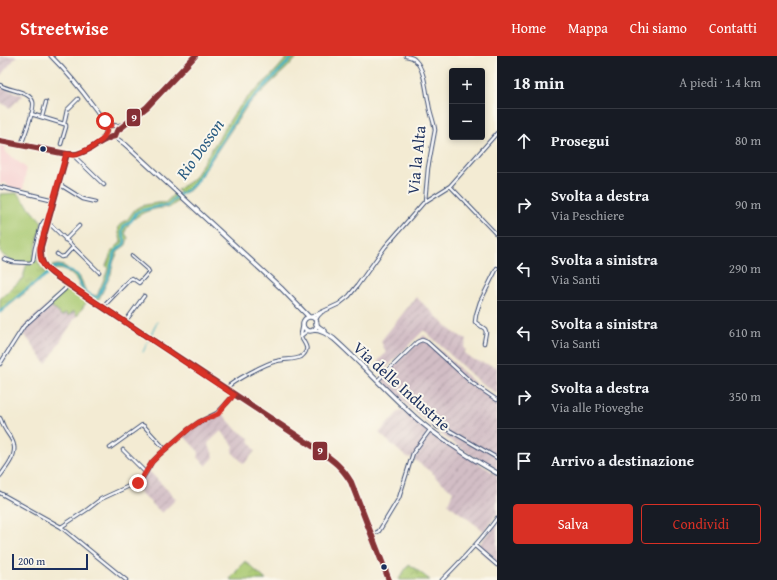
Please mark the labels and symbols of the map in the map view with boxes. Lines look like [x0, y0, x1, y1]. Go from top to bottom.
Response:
line badge: 9 [126, 108, 141, 127]
text: 9 [131, 110, 137, 126]
route start [96, 112, 114, 130]
water label: Rio Dosson [169, 113, 230, 185]
street label: Via la Alta [400, 124, 432, 196]
unlabelled marker [38, 144, 48, 154]
street label: Via delle Industrie [348, 336, 456, 436]
line badge: 9 [312, 441, 328, 461]
text: 9 [317, 443, 323, 459]
route end [129, 474, 147, 492]
scale bar [12, 552, 88, 571]
unlabelled marker [379, 562, 389, 572]

